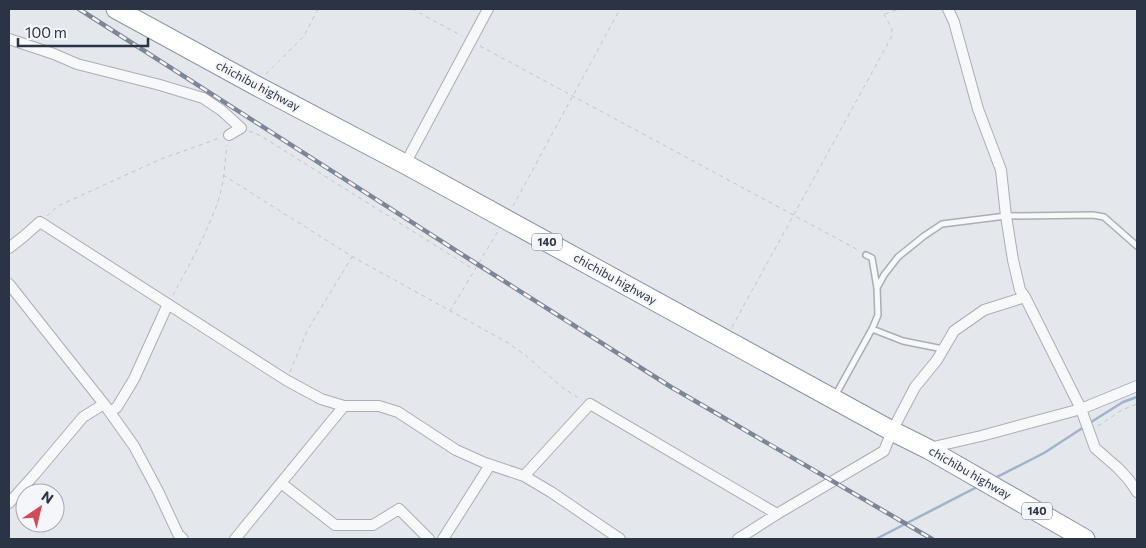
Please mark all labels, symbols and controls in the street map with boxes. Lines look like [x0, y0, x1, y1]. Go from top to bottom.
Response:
scale bar [18, 15, 148, 47]
text: 100 m [25, 23, 67, 41]
street label: chichibu highway [214, 57, 303, 113]
road number: 140 [532, 233, 562, 250]
street label: chichibu highway [571, 249, 660, 307]
street label: chichibu highway [927, 443, 1014, 501]
north arrow [15, 483, 65, 533]
text: N [39, 487, 57, 507]
road number: 140 [1022, 502, 1052, 520]

